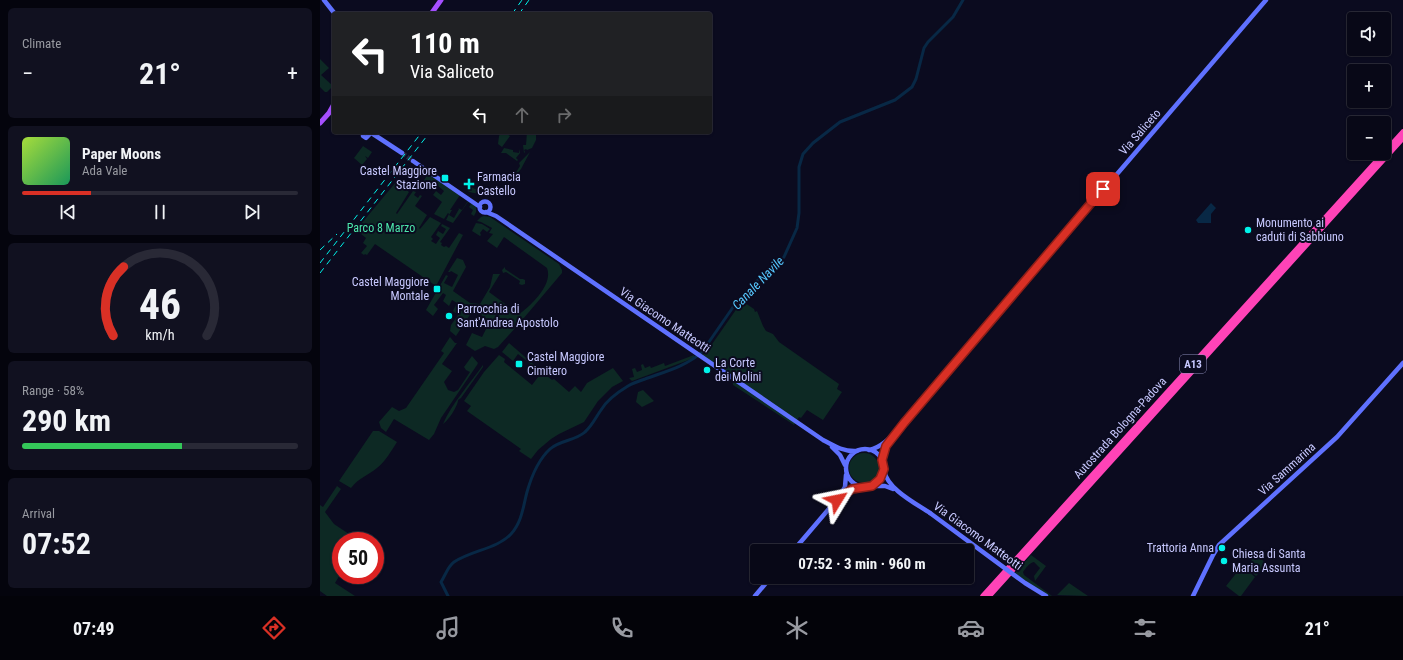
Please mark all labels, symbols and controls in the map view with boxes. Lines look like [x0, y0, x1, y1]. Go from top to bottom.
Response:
map controls [1347, 12, 1391, 160]
button: sound [1347, 12, 1391, 56]
text: 110 m [410, 27, 480, 60]
icon: left [344, 28, 396, 80]
text: Climate [22, 36, 61, 51]
text: 21° [139, 56, 181, 91]
text: − [22, 61, 33, 86]
text: + [287, 61, 298, 86]
text: Via Saliceto [410, 61, 494, 82]
button: + [1347, 64, 1391, 108]
icon: left [469, 104, 491, 126]
icon: ahead [511, 104, 533, 126]
icon: right [553, 104, 575, 126]
street label: Via Saliceto [1116, 106, 1164, 158]
button: − [1347, 116, 1391, 160]
text: Paper Moons [82, 145, 161, 163]
text: Ada Vale [82, 163, 127, 178]
place label: Castel Maggiore Stazione [360, 164, 437, 192]
place label: Farmacia Castello [477, 170, 521, 198]
pin [1086, 172, 1120, 206]
marker: Castel Maggiore Stazione [440, 173, 450, 183]
icon: arrive [1092, 178, 1114, 200]
marker: Farmacia Castello [464, 179, 474, 189]
icon: previous [57, 201, 79, 223]
icon: pause [149, 201, 171, 223]
icon: next [241, 201, 263, 223]
place label: Monumento ai caduti di Sabbiuno [1256, 216, 1344, 244]
park label: Parco 8 Marzo [347, 221, 415, 235]
marker: Monumento ai caduti di Sabbiuno [1243, 225, 1253, 235]
water label: Canale Navile [729, 253, 787, 313]
place label: Castel Maggiore Montale [352, 275, 429, 303]
text: 46 [139, 280, 181, 329]
marker: Castel Maggiore Montale [432, 284, 442, 294]
street label: Via Giacomo Matteotti [617, 284, 713, 356]
place label: Parrocchia di Sant'Andrea Apostolo [457, 302, 559, 330]
marker: Parrocchia di Sant'Andrea Apostolo [444, 311, 454, 321]
text: km/h [145, 327, 175, 343]
place label: Castel Maggiore Cimitero [527, 350, 605, 378]
road number: A13 [1180, 355, 1206, 373]
place label: La Corte dei Molini [715, 356, 761, 384]
marker: Castel Maggiore Cimitero [514, 359, 524, 369]
marker: La Corte dei Molini [702, 365, 712, 375]
street label: Autostrada Bologna-Padova [1071, 374, 1169, 482]
text: Range · 58% [22, 383, 84, 398]
text: 290 km [22, 403, 111, 438]
street label: Via Sammarina [1256, 440, 1319, 498]
position arrow [816, 479, 858, 521]
street label: Via Giacomo Matteotti [931, 499, 1025, 573]
text: Arrival [22, 506, 55, 521]
text: 07:52 [22, 526, 91, 561]
speed limit sign: 50 [332, 532, 384, 584]
place label: Trattoria Anna [1147, 541, 1214, 555]
marker: Trattoria Anna [1217, 543, 1227, 553]
place label: Chiesa di Santa Maria Assunta [1232, 547, 1306, 575]
text: 07:52 · 3 min · 960 m [798, 555, 926, 573]
marker: Chiesa di Santa Maria Assunta [1219, 556, 1229, 566]
icon: directions [260, 614, 288, 642]
icon: music [434, 614, 462, 642]
icon: phone [608, 614, 636, 642]
icon: climate [783, 614, 811, 642]
icon: car [957, 614, 985, 642]
icon: filters [1131, 614, 1159, 642]
text: 07:49 [73, 618, 114, 639]
text: 21° [1305, 618, 1330, 639]

